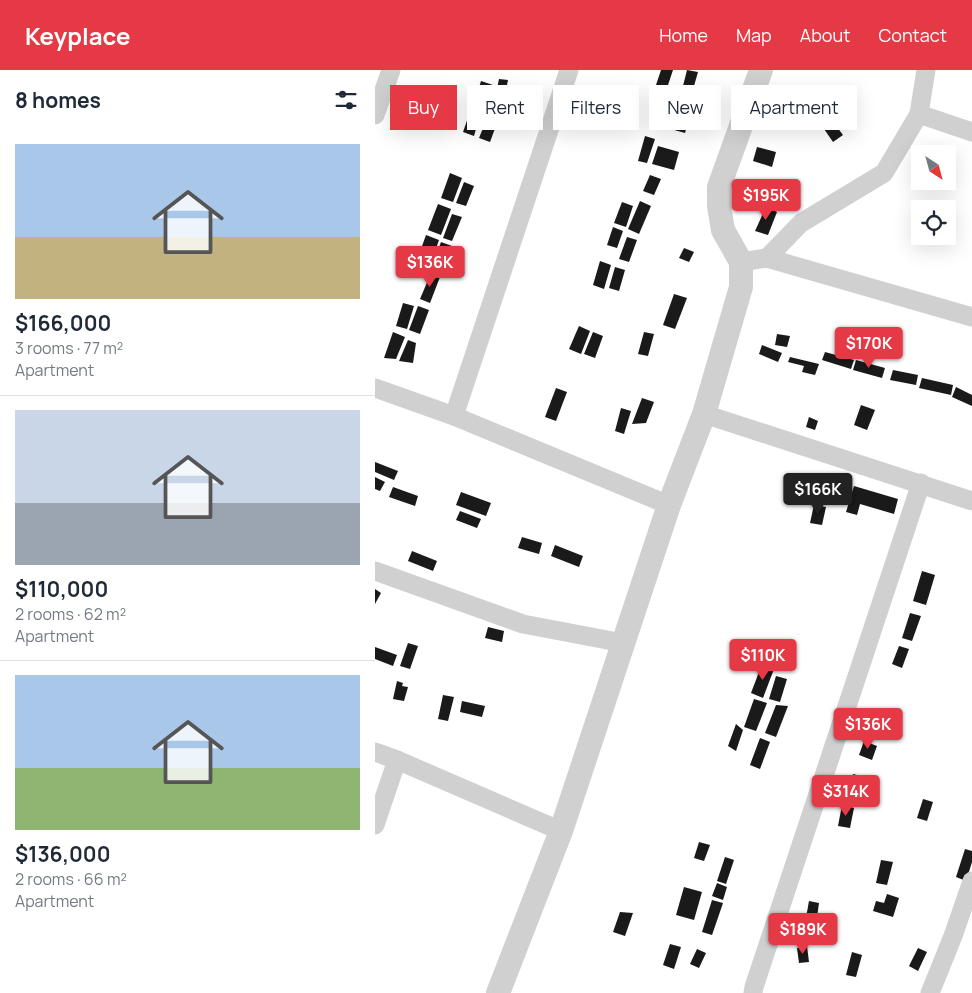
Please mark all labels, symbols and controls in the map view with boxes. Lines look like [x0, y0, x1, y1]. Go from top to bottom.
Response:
text: Keyplace [25, 19, 130, 52]
text: Home [659, 23, 708, 47]
text: Map [736, 23, 772, 47]
text: About [800, 23, 850, 47]
text: Contact [878, 23, 947, 47]
chip: Buy [390, 85, 457, 130]
chip: Rent [467, 85, 543, 130]
chip: Filters [553, 85, 639, 130]
chip: New [649, 85, 721, 130]
chip: Apartment [731, 85, 857, 130]
text: 8 homes [15, 86, 101, 114]
icon: filters [332, 86, 360, 114]
north arrow [911, 145, 956, 190]
map controls [911, 145, 956, 245]
icon: home [143, 177, 233, 267]
pin: $195K [731, 178, 801, 221]
text: $195K [743, 184, 789, 206]
button: locate [911, 200, 956, 245]
pin: $136K [395, 246, 465, 288]
text: $136K [407, 251, 453, 273]
text: $166,000 [15, 309, 111, 337]
pin: $170K [834, 326, 904, 369]
text: $170K [846, 332, 892, 354]
text: 3 rooms · 77 m² [15, 337, 123, 359]
text: Apartment [15, 359, 94, 381]
icon: home [143, 442, 233, 532]
pin: $166K [783, 472, 853, 515]
text: $166K [794, 478, 842, 500]
text: $110,000 [15, 575, 108, 603]
text: 2 rooms · 62 m² [15, 603, 126, 625]
text: Apartment [15, 625, 94, 647]
pin: $110K [728, 638, 798, 681]
text: $110K [741, 644, 785, 666]
icon: home [143, 707, 233, 797]
pin: $136K [833, 708, 903, 750]
text: $136K [845, 713, 891, 735]
pin: $314K [811, 774, 881, 817]
text: $314K [823, 780, 869, 802]
text: $136,000 [15, 840, 110, 868]
text: 2 rooms · 66 m² [15, 868, 127, 890]
text: Apartment [15, 890, 94, 912]
pin: $189K [768, 912, 838, 955]
text: $189K [779, 918, 827, 940]

